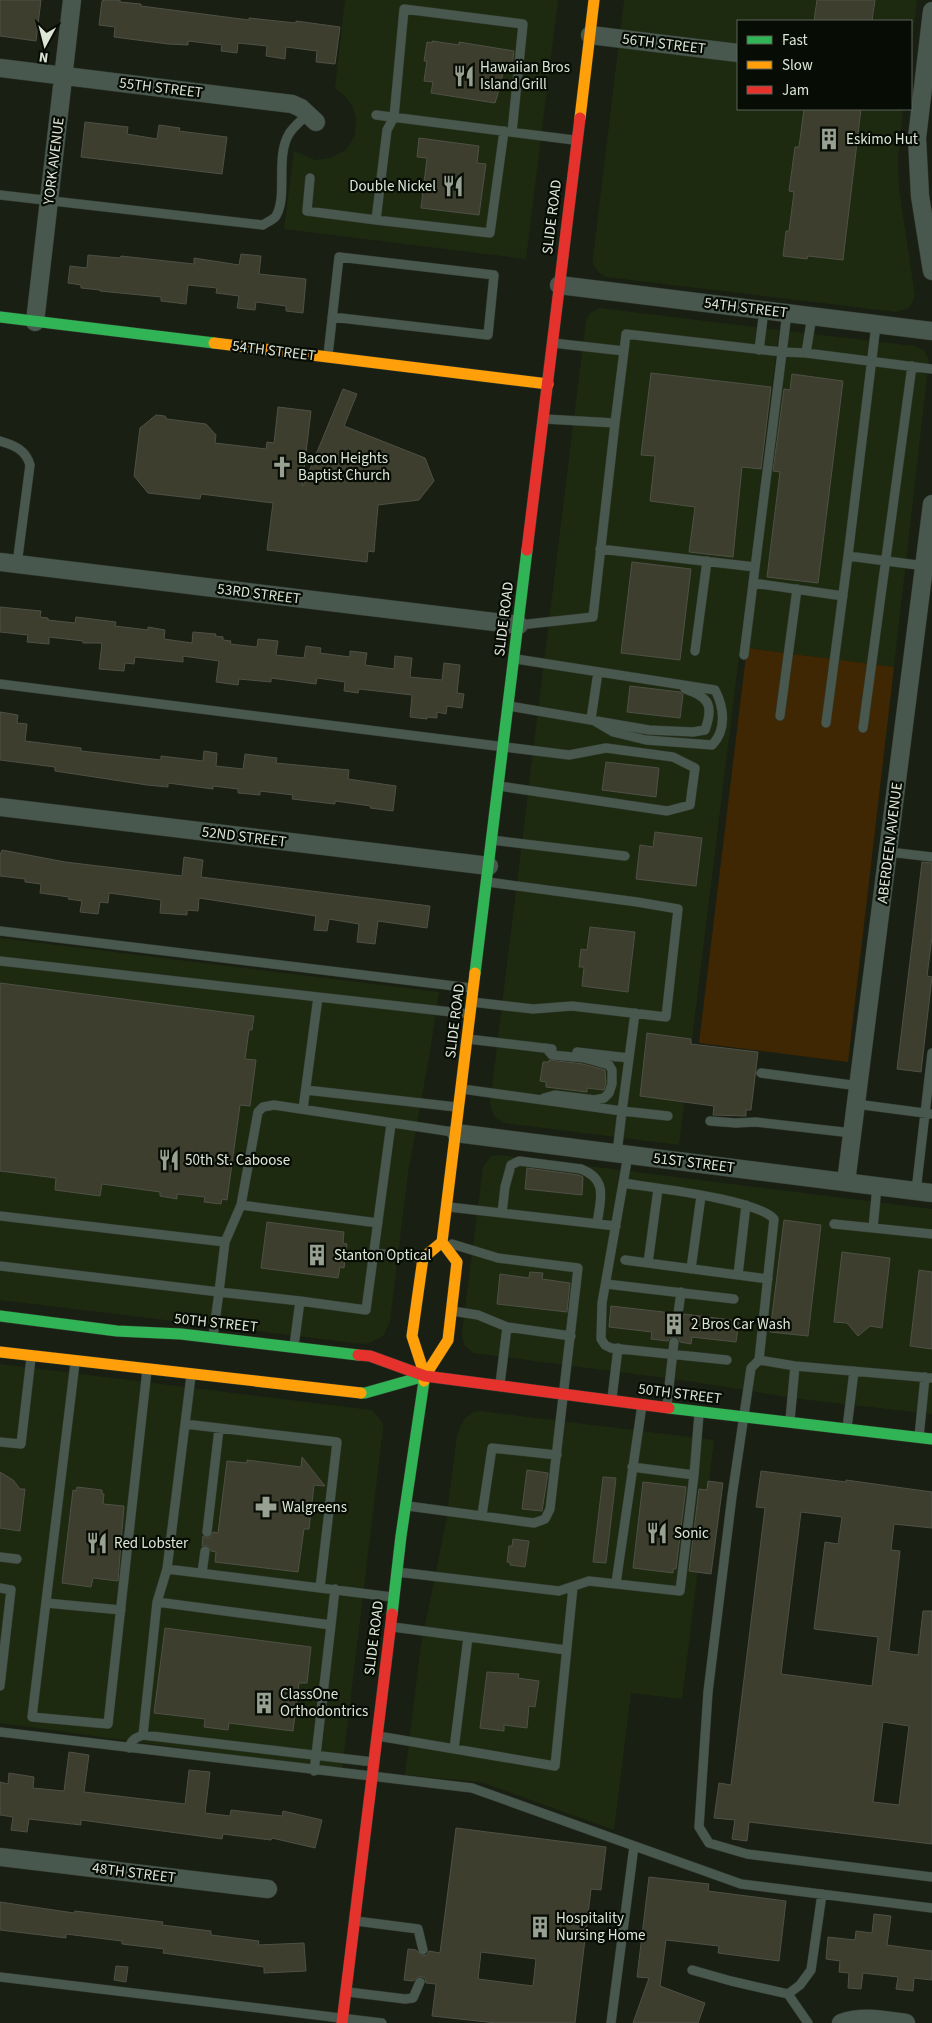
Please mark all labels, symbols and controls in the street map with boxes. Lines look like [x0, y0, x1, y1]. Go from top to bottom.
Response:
north arrow [20, 20, 70, 70]
legend [737, 20, 912, 110]
street label: 56TH STREET [621, 28, 707, 60]
text: Fast [782, 30, 808, 51]
text: N [38, 46, 49, 67]
text: Slow [782, 55, 813, 76]
place label: Hawaiian Bros Island Grill [480, 57, 570, 95]
restaurant icon: Hawaiian Bros Island Grill [451, 63, 477, 89]
street label: 55TH STREET [118, 72, 204, 104]
text: Jam [782, 80, 809, 101]
street label: YORK AVENUE [38, 116, 70, 207]
building icon: Eskimo Hut [816, 126, 842, 152]
place label: Eskimo Hut [846, 129, 918, 150]
restaurant icon: Double Nickel [440, 173, 466, 199]
place label: Double Nickel [349, 176, 436, 197]
street label: SLIDE ROAD [537, 178, 567, 256]
street label: 54TH STREET [703, 292, 789, 324]
street label: 54TH STREET [231, 335, 317, 367]
place label: Bacon Heights Baptist Church [298, 448, 390, 486]
church icon: Bacon Heights Baptist Church [269, 454, 295, 480]
street label: 53RD STREET [216, 578, 302, 610]
street label: SLIDE ROAD [489, 580, 519, 658]
street label: ABERDEEN AVENUE [872, 781, 908, 905]
street label: 52ND STREET [201, 821, 287, 853]
street label: SLIDE ROAD [440, 982, 470, 1060]
restaurant icon: 50th St. Caboose [156, 1147, 182, 1173]
street label: 51ST STREET [652, 1148, 736, 1178]
place label: 50th St. Caboose [185, 1150, 290, 1171]
building icon: Stanton Optical [304, 1242, 330, 1268]
place label: Stanton Optical [334, 1245, 431, 1266]
street label: 50TH STREET [173, 1308, 259, 1338]
building icon: 2 Bros Car Wash [661, 1311, 687, 1337]
place label: 2 Bros Car Wash [691, 1314, 791, 1335]
street label: 50TH STREET [637, 1378, 723, 1410]
pharmacy icon: Walgreens [253, 1494, 279, 1520]
place label: Walgreens [282, 1497, 347, 1518]
restaurant icon: Sonic [644, 1520, 670, 1546]
place label: Sonic [674, 1523, 709, 1544]
restaurant icon: Red Lobster [84, 1530, 110, 1556]
place label: Red Lobster [114, 1533, 189, 1554]
street label: SLIDE ROAD [359, 1599, 389, 1677]
place label: ClassOne Orthodontrics [280, 1684, 368, 1722]
building icon: ClassOne Orthodontrics [251, 1690, 277, 1716]
street label: 48TH STREET [91, 1857, 177, 1889]
place label: Hospitality Nursing Home [556, 1908, 646, 1946]
building icon: Hospitality Nursing Home [527, 1914, 553, 1940]

